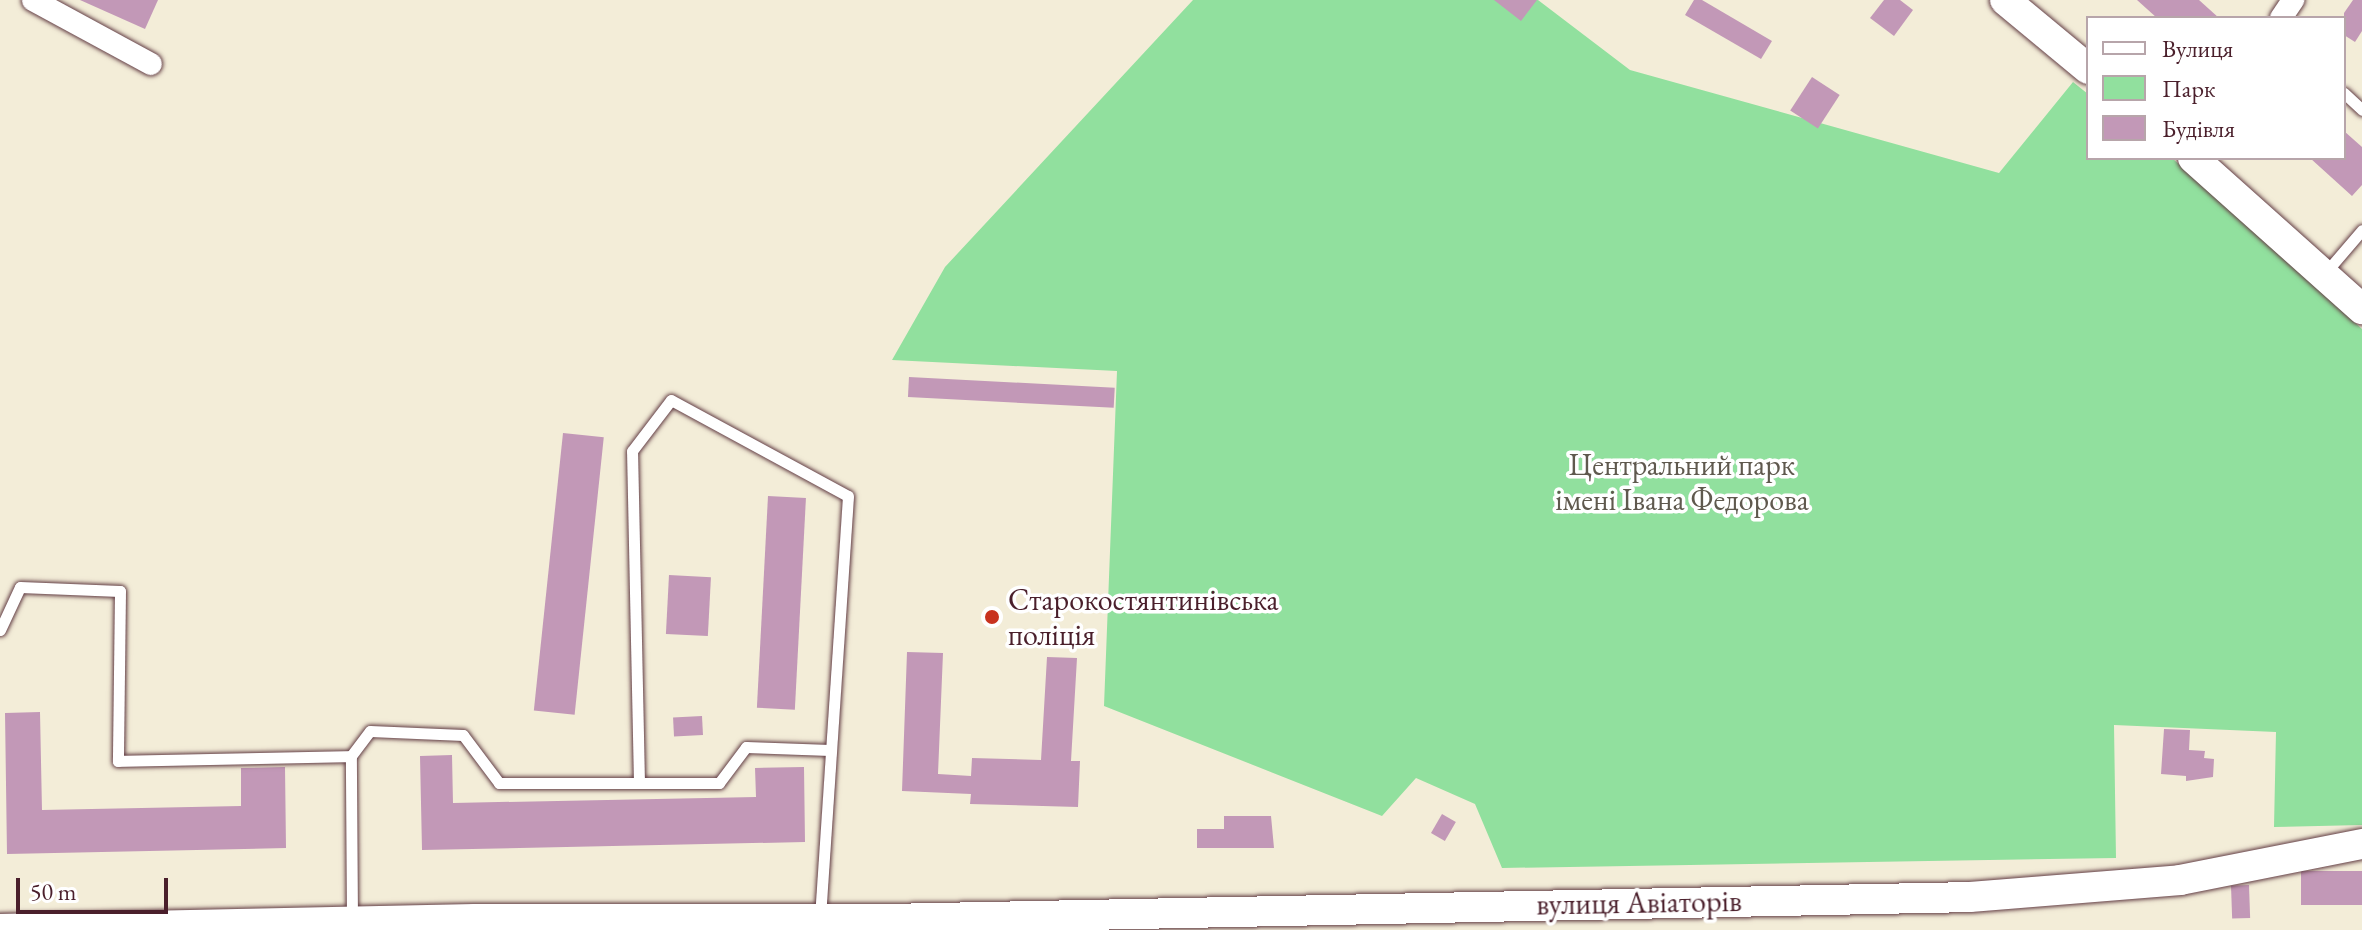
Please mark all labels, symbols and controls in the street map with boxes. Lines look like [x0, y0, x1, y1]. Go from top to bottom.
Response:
legend [2086, 16, 2346, 160]
text: Вулиця [2162, 33, 2233, 64]
text: Парк [2162, 73, 2215, 104]
text: Будівля [2162, 113, 2235, 144]
park label: Центральний парк імені Івана Федорова [1555, 447, 1809, 518]
place label: Старокостянтинівська поліція [1008, 582, 1279, 652]
marker: Старокостянтинівська поліція [983, 608, 1001, 626]
scale bar [20, 862, 172, 912]
text: 50 m [30, 876, 77, 907]
street label: вулиця Авіаторів [1536, 883, 1742, 923]

